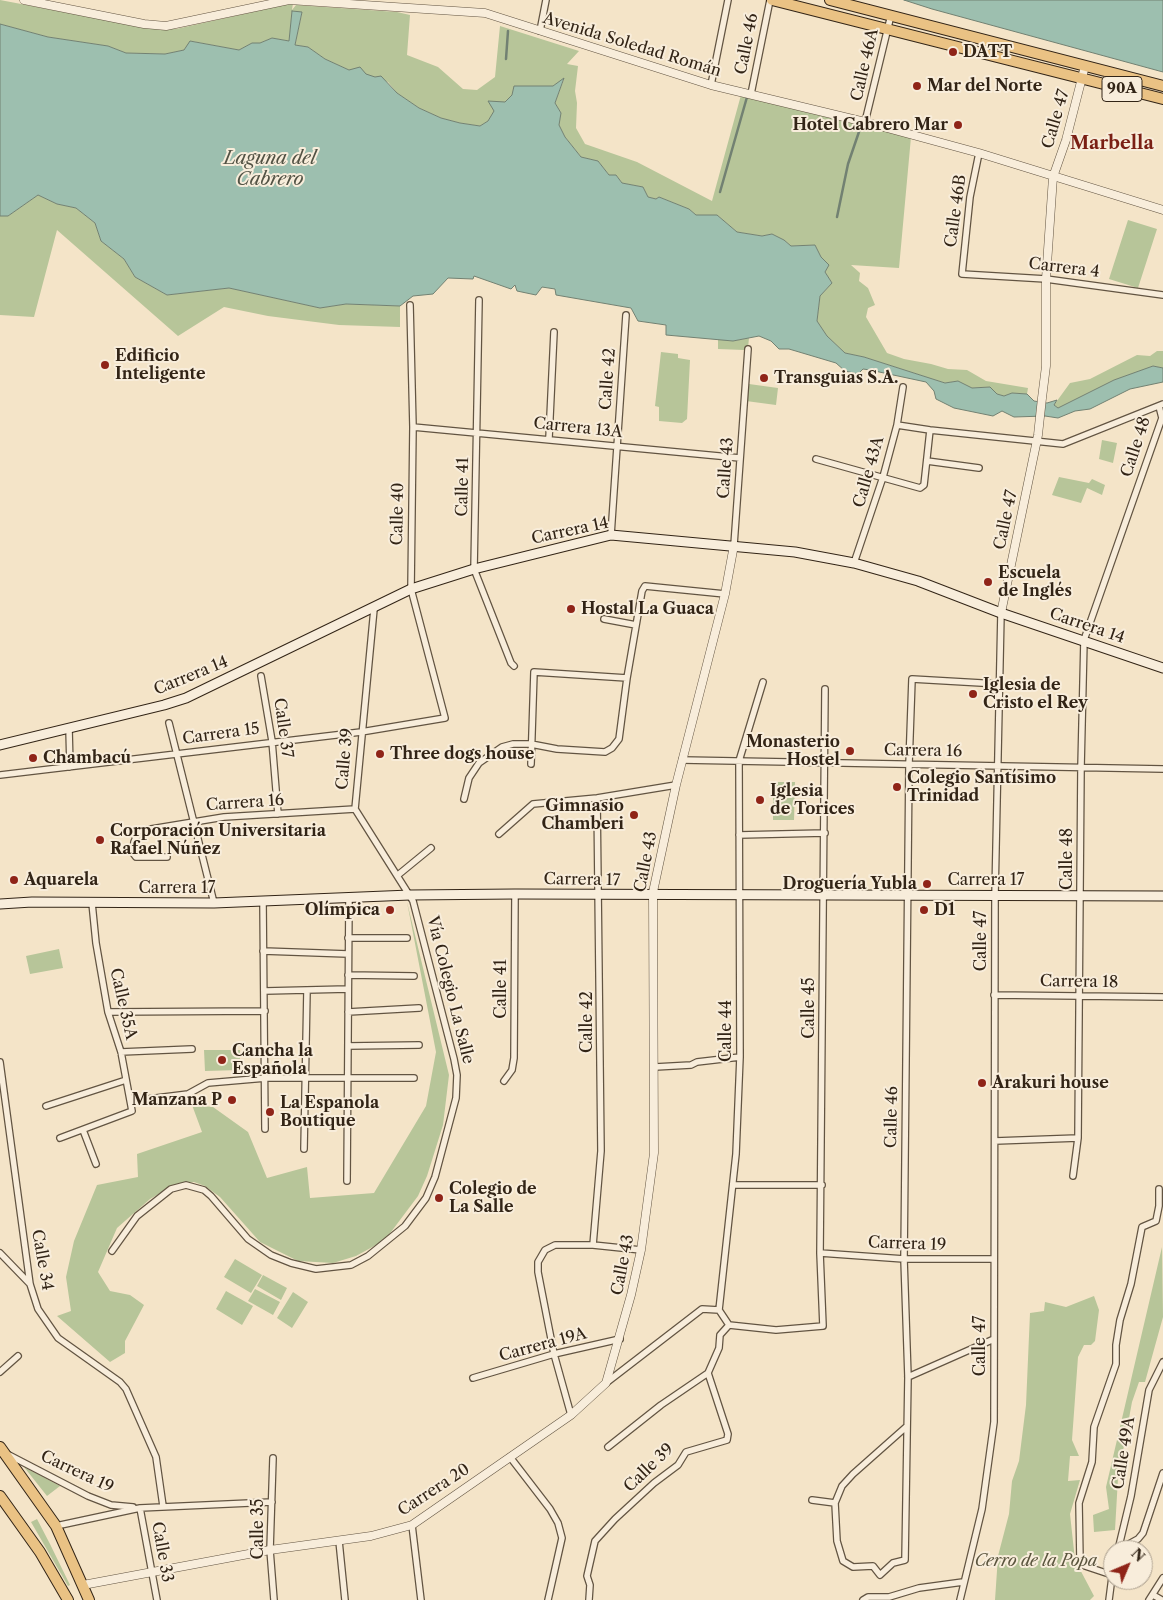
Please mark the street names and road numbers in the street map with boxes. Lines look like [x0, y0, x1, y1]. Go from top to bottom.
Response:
street label: Avenida Soledad Román [541, 9, 723, 81]
street label: Calle 46 [732, 12, 762, 76]
street label: Calle 46A [847, 27, 883, 103]
road number: 90A [1102, 76, 1142, 102]
street label: Calle 47 [1038, 87, 1074, 151]
street label: Calle 46B [941, 173, 971, 249]
street label: Carrera 4 [1027, 254, 1101, 282]
street label: Calle 42 [596, 347, 620, 411]
street label: Carrera 13A [532, 414, 624, 442]
street label: Calle 48 [1117, 414, 1155, 480]
street label: Calle 43A [850, 434, 888, 510]
street label: Calle 43 [714, 437, 738, 499]
street label: Calle 41 [453, 457, 473, 517]
street label: Calle 40 [388, 482, 408, 546]
street label: Calle 47 [990, 488, 1022, 552]
street label: Carrera 14 [530, 513, 610, 549]
street label: Carrera 14 [1047, 604, 1127, 648]
street label: Carrera 14 [151, 652, 231, 700]
street label: Calle 37 [269, 697, 297, 759]
street label: Carrera 15 [181, 719, 261, 749]
street label: Calle 39 [333, 727, 357, 791]
street label: Carrera 16 [884, 741, 962, 761]
street label: Carrera 16 [205, 791, 285, 815]
street label: Calle 48 [1057, 828, 1077, 890]
street label: Calle 43 [631, 830, 661, 894]
street label: Carrera 17 [543, 870, 621, 890]
street label: Carrera 17 [948, 870, 1024, 890]
street label: Carrera 17 [139, 878, 215, 898]
street label: Calle 47 [971, 911, 991, 971]
street label: Vía Colegio La Salle [422, 914, 478, 1066]
street label: Calle 41 [491, 959, 511, 1019]
street label: Calle 35A [105, 966, 141, 1042]
street label: Carrera 18 [1040, 972, 1118, 992]
street label: Calle 45 [799, 977, 819, 1039]
street label: Calle 42 [577, 991, 597, 1053]
street label: Calle 44 [716, 1000, 736, 1062]
street label: Calle 46 [882, 1086, 902, 1148]
street label: Calle 34 [27, 1228, 57, 1292]
street label: Calle 43 [608, 1233, 638, 1297]
street label: Carrera 19 [867, 1233, 947, 1255]
street label: Calle 47 [970, 1316, 990, 1376]
street label: Carrera 19A [497, 1324, 589, 1366]
street label: Calle 49A [1109, 1415, 1139, 1491]
street label: Calle 39 [620, 1440, 678, 1496]
street label: Carrera 19 [37, 1447, 117, 1497]
street label: Carrera 20 [395, 1460, 473, 1520]
street label: Calle 35 [248, 1499, 268, 1559]
street label: Calle 33 [147, 1520, 177, 1584]

